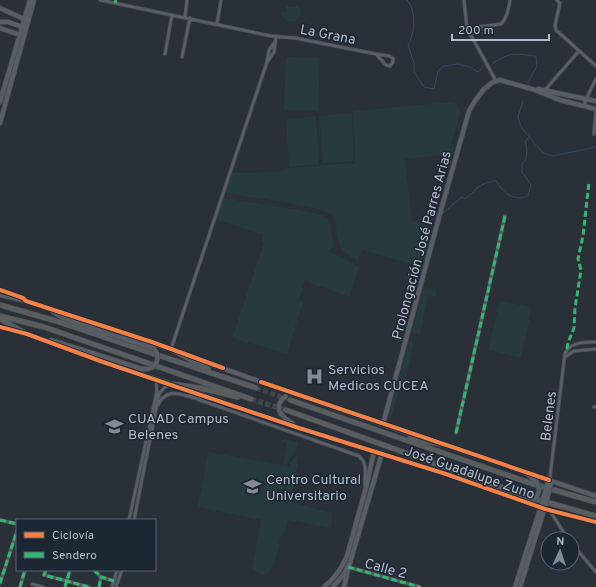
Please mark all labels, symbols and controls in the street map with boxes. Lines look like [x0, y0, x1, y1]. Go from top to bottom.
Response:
scale bar [452, 16, 549, 42]
street label: La Grana [299, 22, 357, 49]
text: 200 m [458, 23, 494, 39]
street label: Prolongación José Parres Arias [389, 149, 456, 342]
place label: Servicios Medicos CUCEA [328, 362, 429, 395]
hospital icon: Servicios Medicos CUCEA [305, 367, 325, 387]
street label: Belenes [538, 390, 561, 442]
place label: CUAAD Campus Belenes [128, 411, 229, 444]
school or university icon: CUAAD Campus Belenes [105, 416, 125, 436]
street label: José Guadalupe Zuno [402, 443, 537, 504]
place label: Centro Cultural Universitario [266, 472, 361, 505]
school or university icon: Centro Cultural Universitario [243, 477, 263, 497]
legend [16, 519, 156, 571]
text: Ciclovía [52, 528, 94, 544]
north arrow [540, 531, 580, 571]
text: N [556, 535, 565, 549]
text: Sendero [52, 548, 97, 564]
street label: Calle 2 [363, 556, 409, 583]

